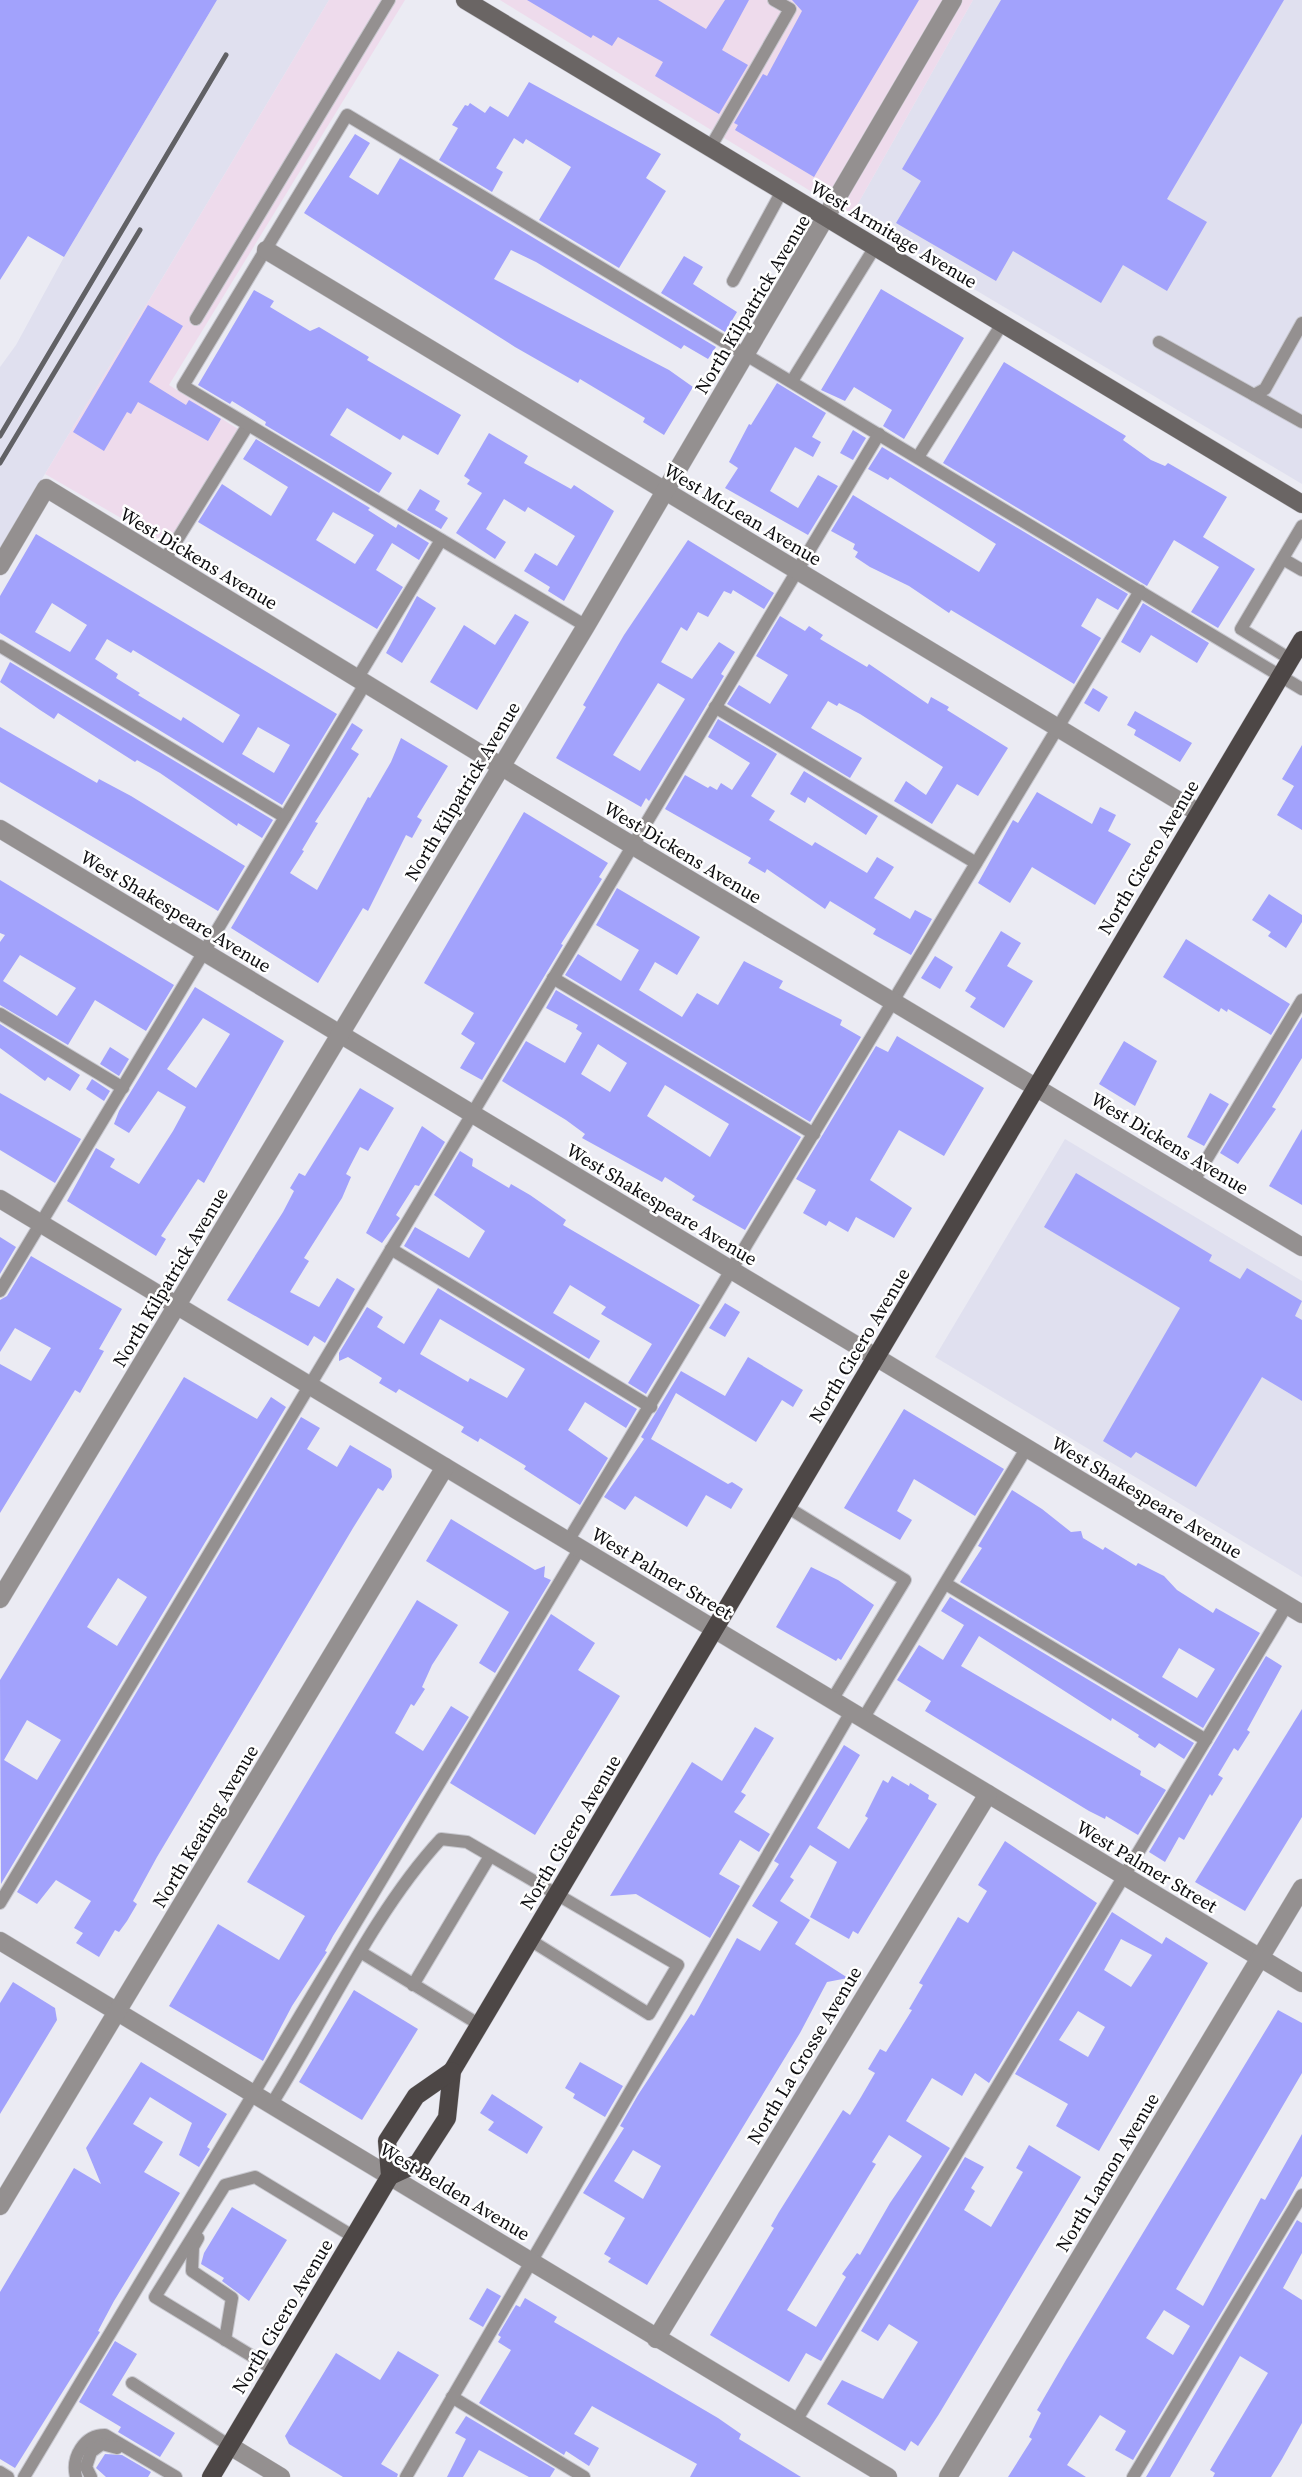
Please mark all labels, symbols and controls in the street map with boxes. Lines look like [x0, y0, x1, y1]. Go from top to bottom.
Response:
street label: West Armitage Avenue [806, 174, 982, 294]
street label: North Kilpatrick Avenue [688, 209, 816, 399]
street label: West McLean Avenue [659, 456, 827, 572]
street label: West Dickens Avenue [115, 501, 283, 615]
street label: North Kilpatrick Avenue [398, 696, 526, 886]
street label: North Cicero Avenue [1091, 775, 1205, 939]
street label: West Dickens Avenue [599, 795, 767, 909]
street label: West Shakespeare Avenue [76, 844, 276, 978]
street label: West Dickens Avenue [1086, 1086, 1254, 1200]
street label: West Shakespeare Avenue [562, 1137, 762, 1271]
street label: North Kilpatrick Avenue [106, 1182, 234, 1372]
street label: North Cicero Avenue [802, 1263, 916, 1427]
street label: West Shakespeare Avenue [1047, 1430, 1247, 1564]
street label: West Palmer Street [587, 1521, 738, 1626]
street label: North Keating Avenue [146, 1740, 264, 1912]
street label: North Cicero Avenue [513, 1750, 627, 1914]
street label: West Palmer Street [1072, 1814, 1223, 1919]
street label: North La Crosse Avenue [741, 1961, 867, 2149]
street label: North Lamon Avenue [1049, 2088, 1165, 2256]
street label: West Belden Avenue [375, 2136, 535, 2246]
street label: North Cicero Avenue [225, 2234, 339, 2398]

